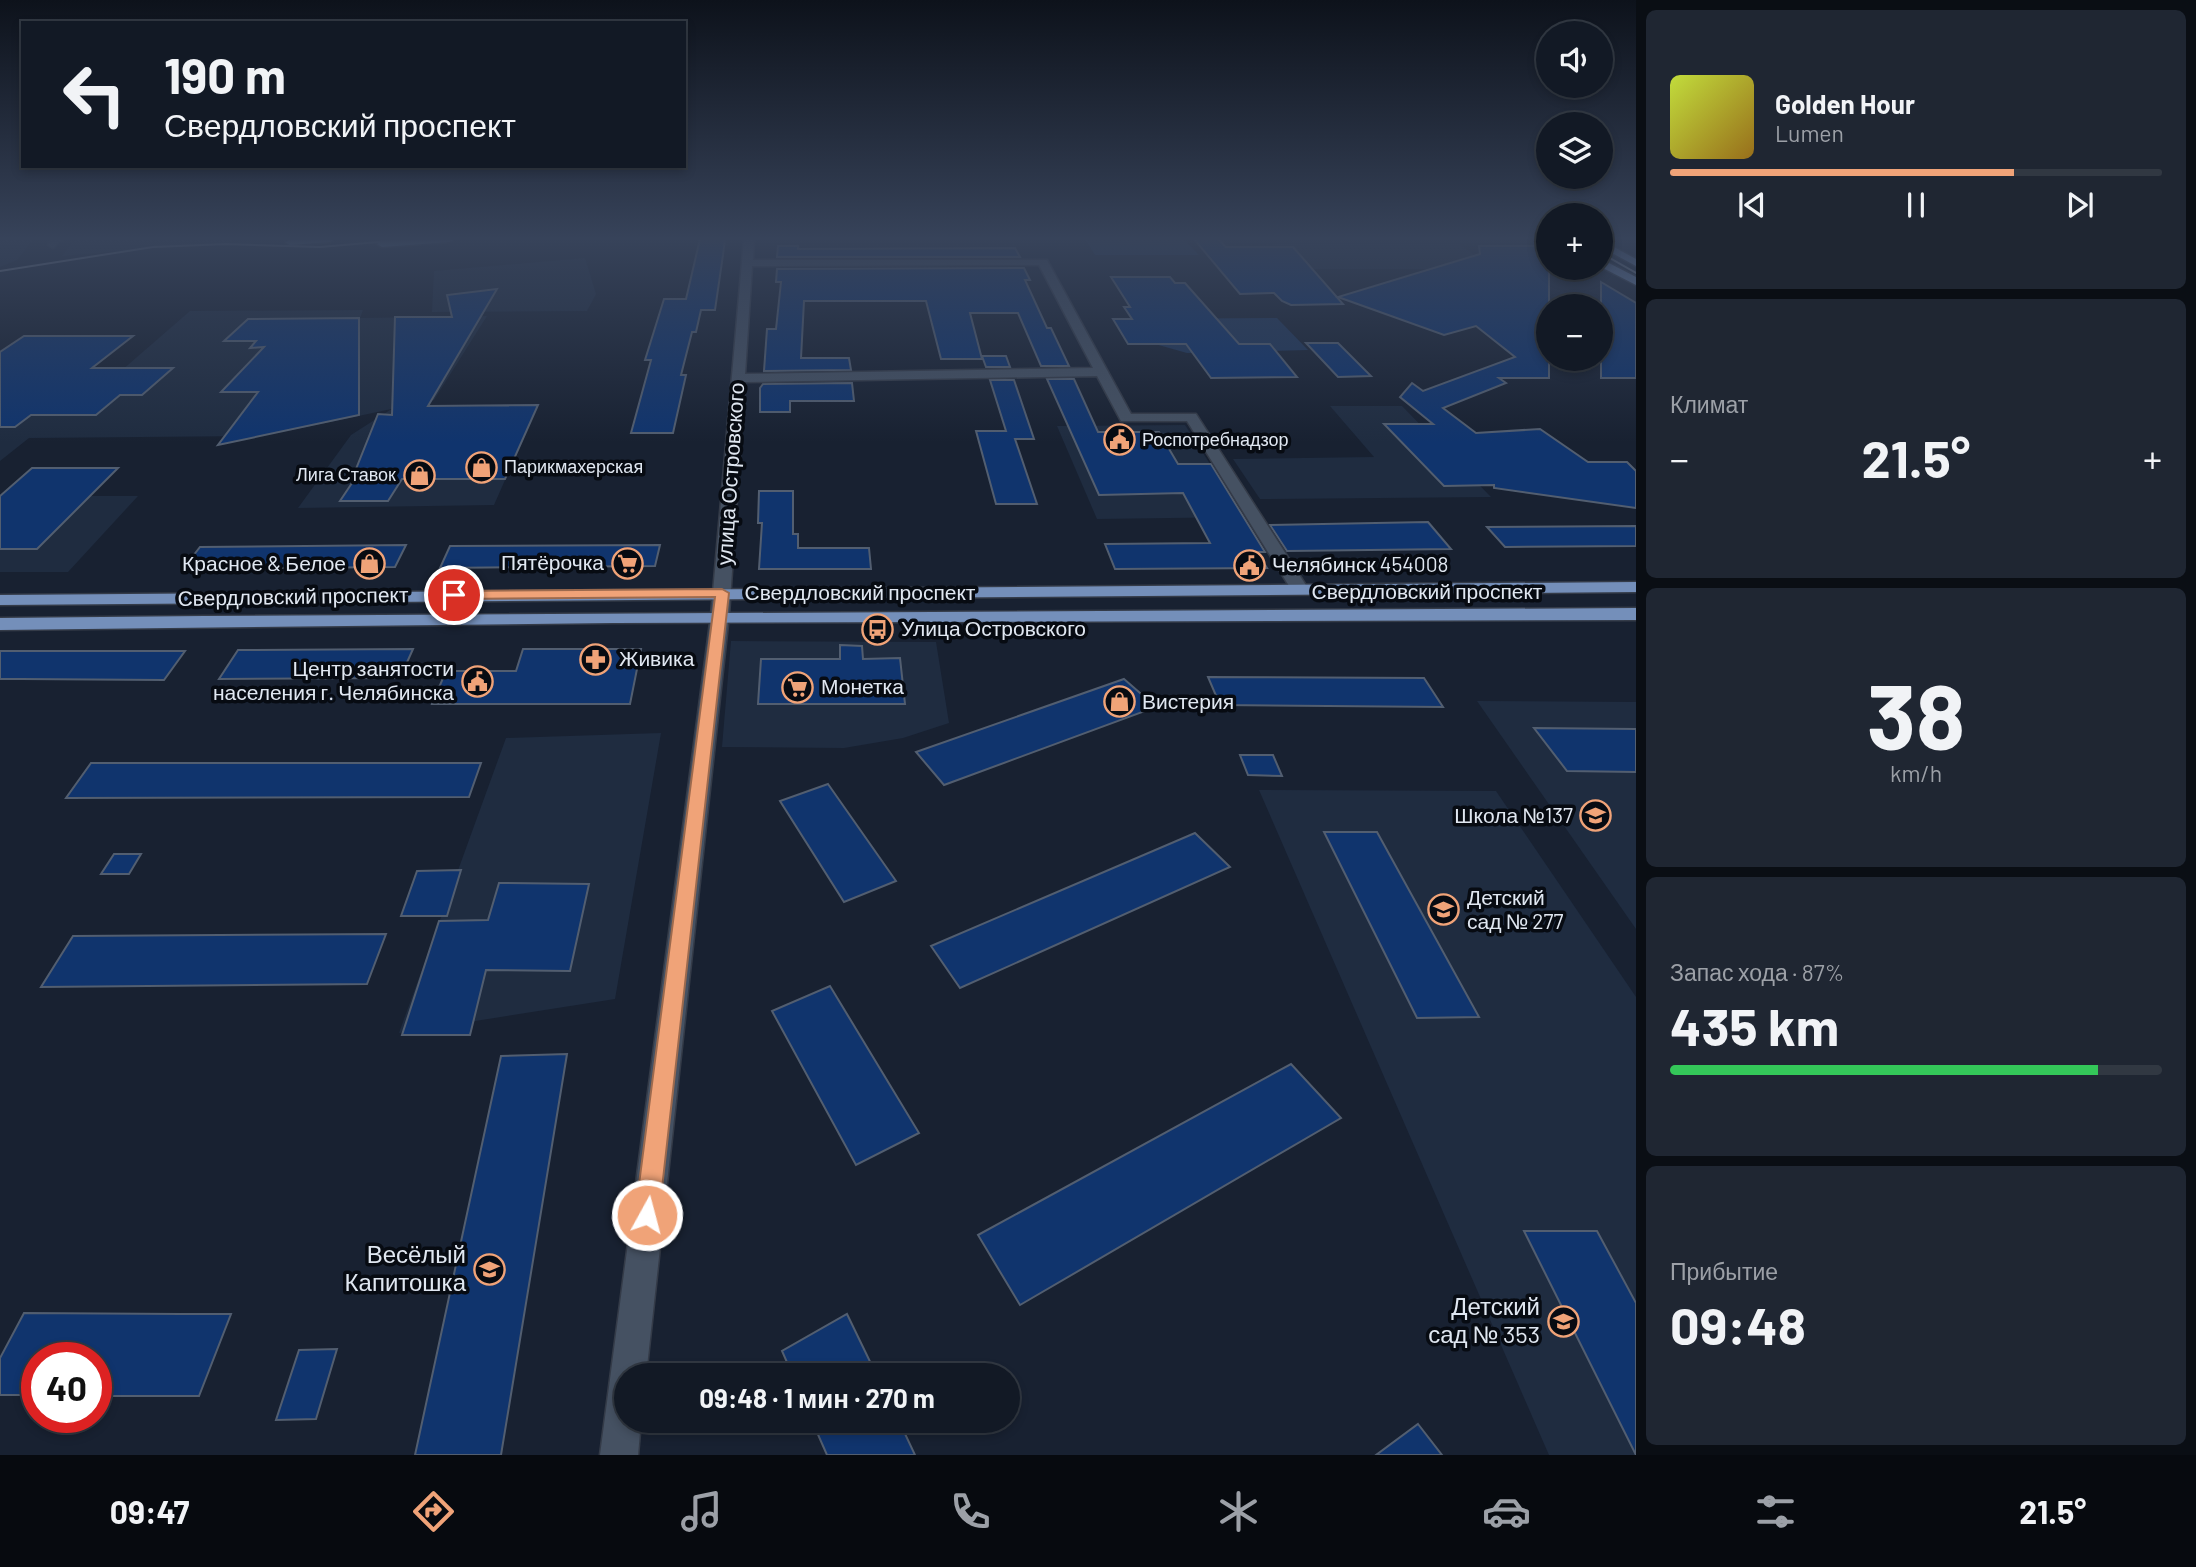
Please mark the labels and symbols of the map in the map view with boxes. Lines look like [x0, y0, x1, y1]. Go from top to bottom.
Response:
street label: улица Островского [711, 382, 748, 566]
public building icon: Роспотребнадзор [1102, 423, 1136, 457]
place label: Роспотребнадзор [1142, 428, 1289, 450]
shop icon: Парикмахерская [464, 450, 498, 484]
place label: Парикмахерская [504, 455, 643, 477]
shop icon: Лига Ставок [402, 458, 436, 492]
place label: Лига Ставок [296, 463, 396, 485]
supermarket icon: Пятёрочка [610, 546, 644, 580]
shop icon: Красное & Белое [352, 547, 386, 581]
public building icon: Челябинск 454008 [1232, 548, 1266, 582]
place label: Пятёрочка [501, 549, 604, 574]
place label: Красное & Белое [182, 550, 346, 575]
place label: Челябинск 454008 [1272, 551, 1448, 576]
pin [424, 565, 484, 625]
street label: Свердловский проспект [1312, 578, 1543, 603]
street label: Свердловский проспект [745, 579, 976, 604]
street label: Свердловский проспект [177, 581, 409, 610]
bus stop icon: Улица Островского [861, 612, 895, 646]
place label: Улица Островского [901, 615, 1086, 640]
pharmacy icon: Живика [579, 642, 613, 676]
place label: Живика [619, 645, 695, 670]
place label: Центр занятости населения г. Челябинска [213, 655, 454, 704]
public building icon: Центр занятости населения г. Челябинска [460, 664, 494, 698]
supermarket icon: Монетка [781, 670, 815, 704]
place label: Монетка [821, 673, 904, 698]
shop icon: Вистерия [1102, 685, 1136, 719]
place label: Вистерия [1142, 688, 1234, 713]
school or university icon: Школа №137 [1579, 799, 1613, 833]
place label: Школа №137 [1454, 802, 1573, 827]
place label: Детский сад № 277 [1467, 884, 1564, 933]
school or university icon: Детский сад № 277 [1427, 893, 1461, 927]
position arrow [610, 1178, 684, 1252]
place label: Весёлый Капитошка [345, 1239, 467, 1296]
school or university icon: Весёлый Капитошка [472, 1252, 506, 1286]
place label: Детский сад № 353 [1428, 1291, 1540, 1348]
school or university icon: Детский сад № 353 [1546, 1304, 1580, 1338]
speed limit sign: 40 [21, 1342, 112, 1433]

